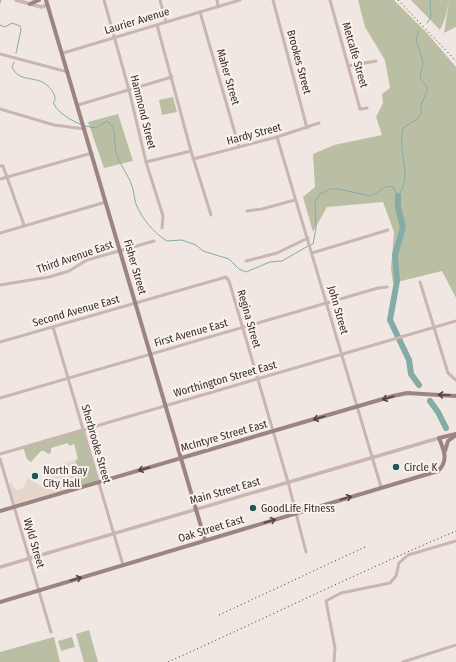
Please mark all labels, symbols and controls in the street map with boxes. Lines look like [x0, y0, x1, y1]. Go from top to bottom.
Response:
street label: Laurier Avenue [103, 5, 171, 37]
street label: Metcalfe Street [339, 21, 371, 90]
street label: Brookes Street [284, 28, 314, 96]
street label: Maher Street [214, 47, 242, 107]
street label: Hammond Street [127, 74, 159, 151]
street label: Hardy Street [225, 120, 283, 148]
street label: Third Avenue East [35, 238, 115, 276]
street label: Fisher Street [121, 238, 149, 296]
street label: John Street [325, 284, 351, 336]
street label: Regina Street [234, 288, 264, 350]
street label: Second Avenue East [31, 292, 121, 330]
street label: First Avenue East [153, 316, 230, 350]
street label: Worthington Street East [172, 358, 278, 400]
one-way arrow [438, 391, 451, 399]
one-way arrow [382, 395, 395, 402]
street label: Sherbrooke Street [79, 403, 114, 485]
one-way arrow [313, 414, 326, 422]
street label: McIntyre Street East [179, 417, 269, 455]
place label: Circle K [404, 461, 437, 474]
marker: Circle K [391, 462, 401, 472]
place label: North Bay City Hall [43, 464, 88, 490]
one-way arrow [137, 466, 150, 473]
marker: North Bay City Hall [30, 471, 40, 481]
street label: Main Street East [188, 475, 262, 507]
one-way arrow [340, 494, 353, 501]
place label: GoodLife Fitness [261, 502, 335, 515]
marker: GoodLife Fitness [248, 503, 258, 513]
street label: Oak Street East [177, 513, 246, 545]
street label: Wyld Street [21, 516, 47, 570]
one-way arrow [263, 517, 276, 524]
one-way arrow [69, 575, 82, 582]

